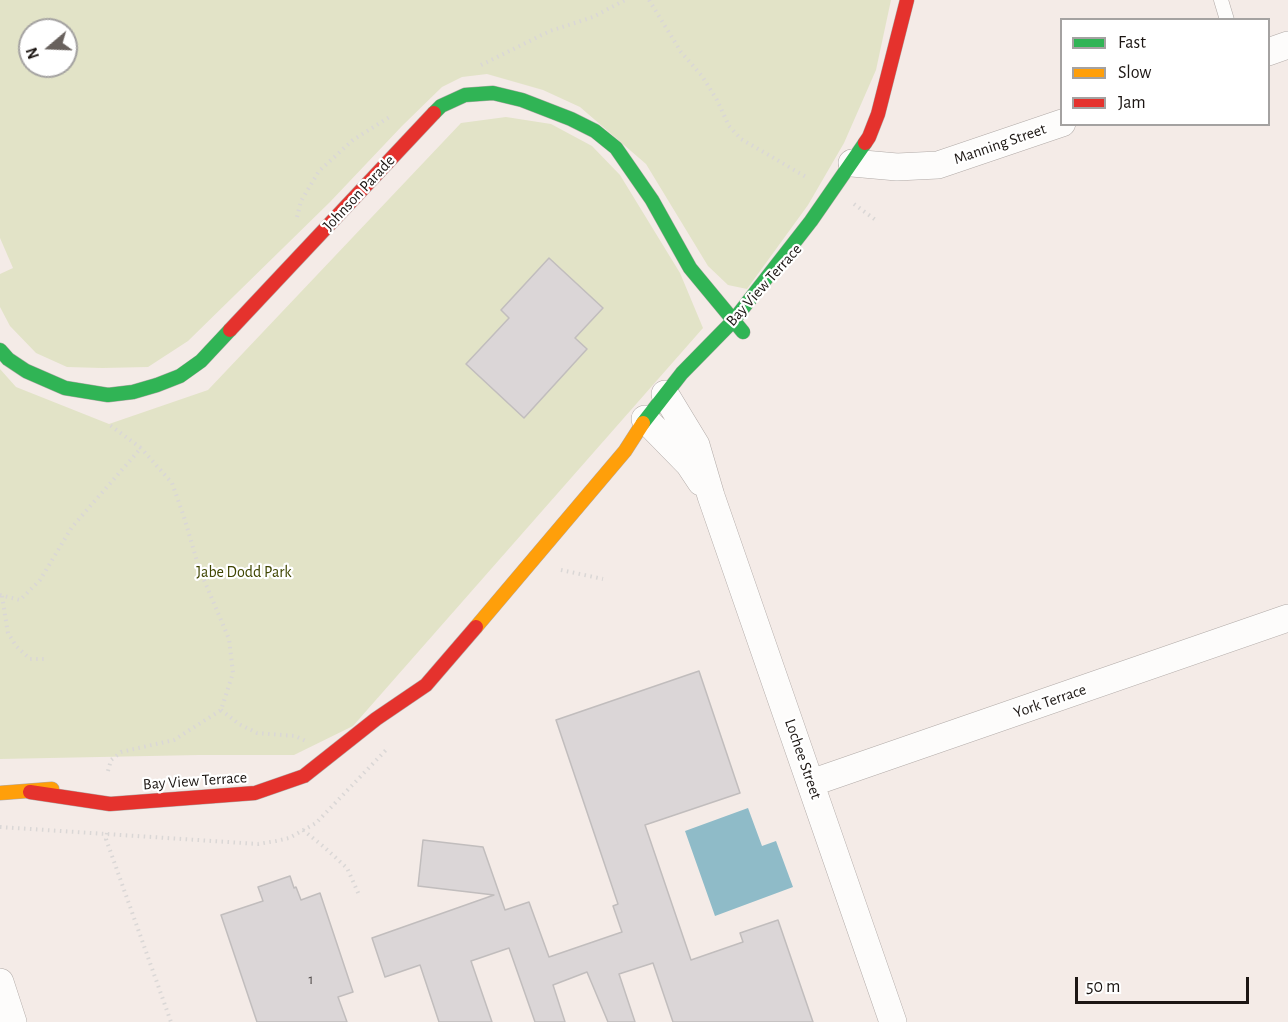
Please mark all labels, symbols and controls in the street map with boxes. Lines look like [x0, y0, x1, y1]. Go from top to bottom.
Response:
north arrow [18, 18, 78, 78]
legend [1060, 18, 1270, 126]
text: Fast [1118, 34, 1146, 52]
text: N [23, 45, 42, 61]
text: Slow [1118, 64, 1151, 82]
text: Jam [1118, 94, 1146, 112]
street label: Manning Street [951, 119, 1049, 169]
street label: Johnson Parade [319, 151, 399, 235]
street label: Bay View Terrace [722, 240, 806, 330]
park label: Jabe Dodd Park [196, 562, 292, 582]
street label: York Terrace [1011, 680, 1089, 722]
street label: Lochee Street [780, 716, 826, 802]
street label: Bay View Terrace [142, 768, 248, 794]
scale bar [1078, 965, 1252, 1003]
house number: 1 [309, 972, 313, 988]
text: 50 m [1086, 978, 1120, 996]

